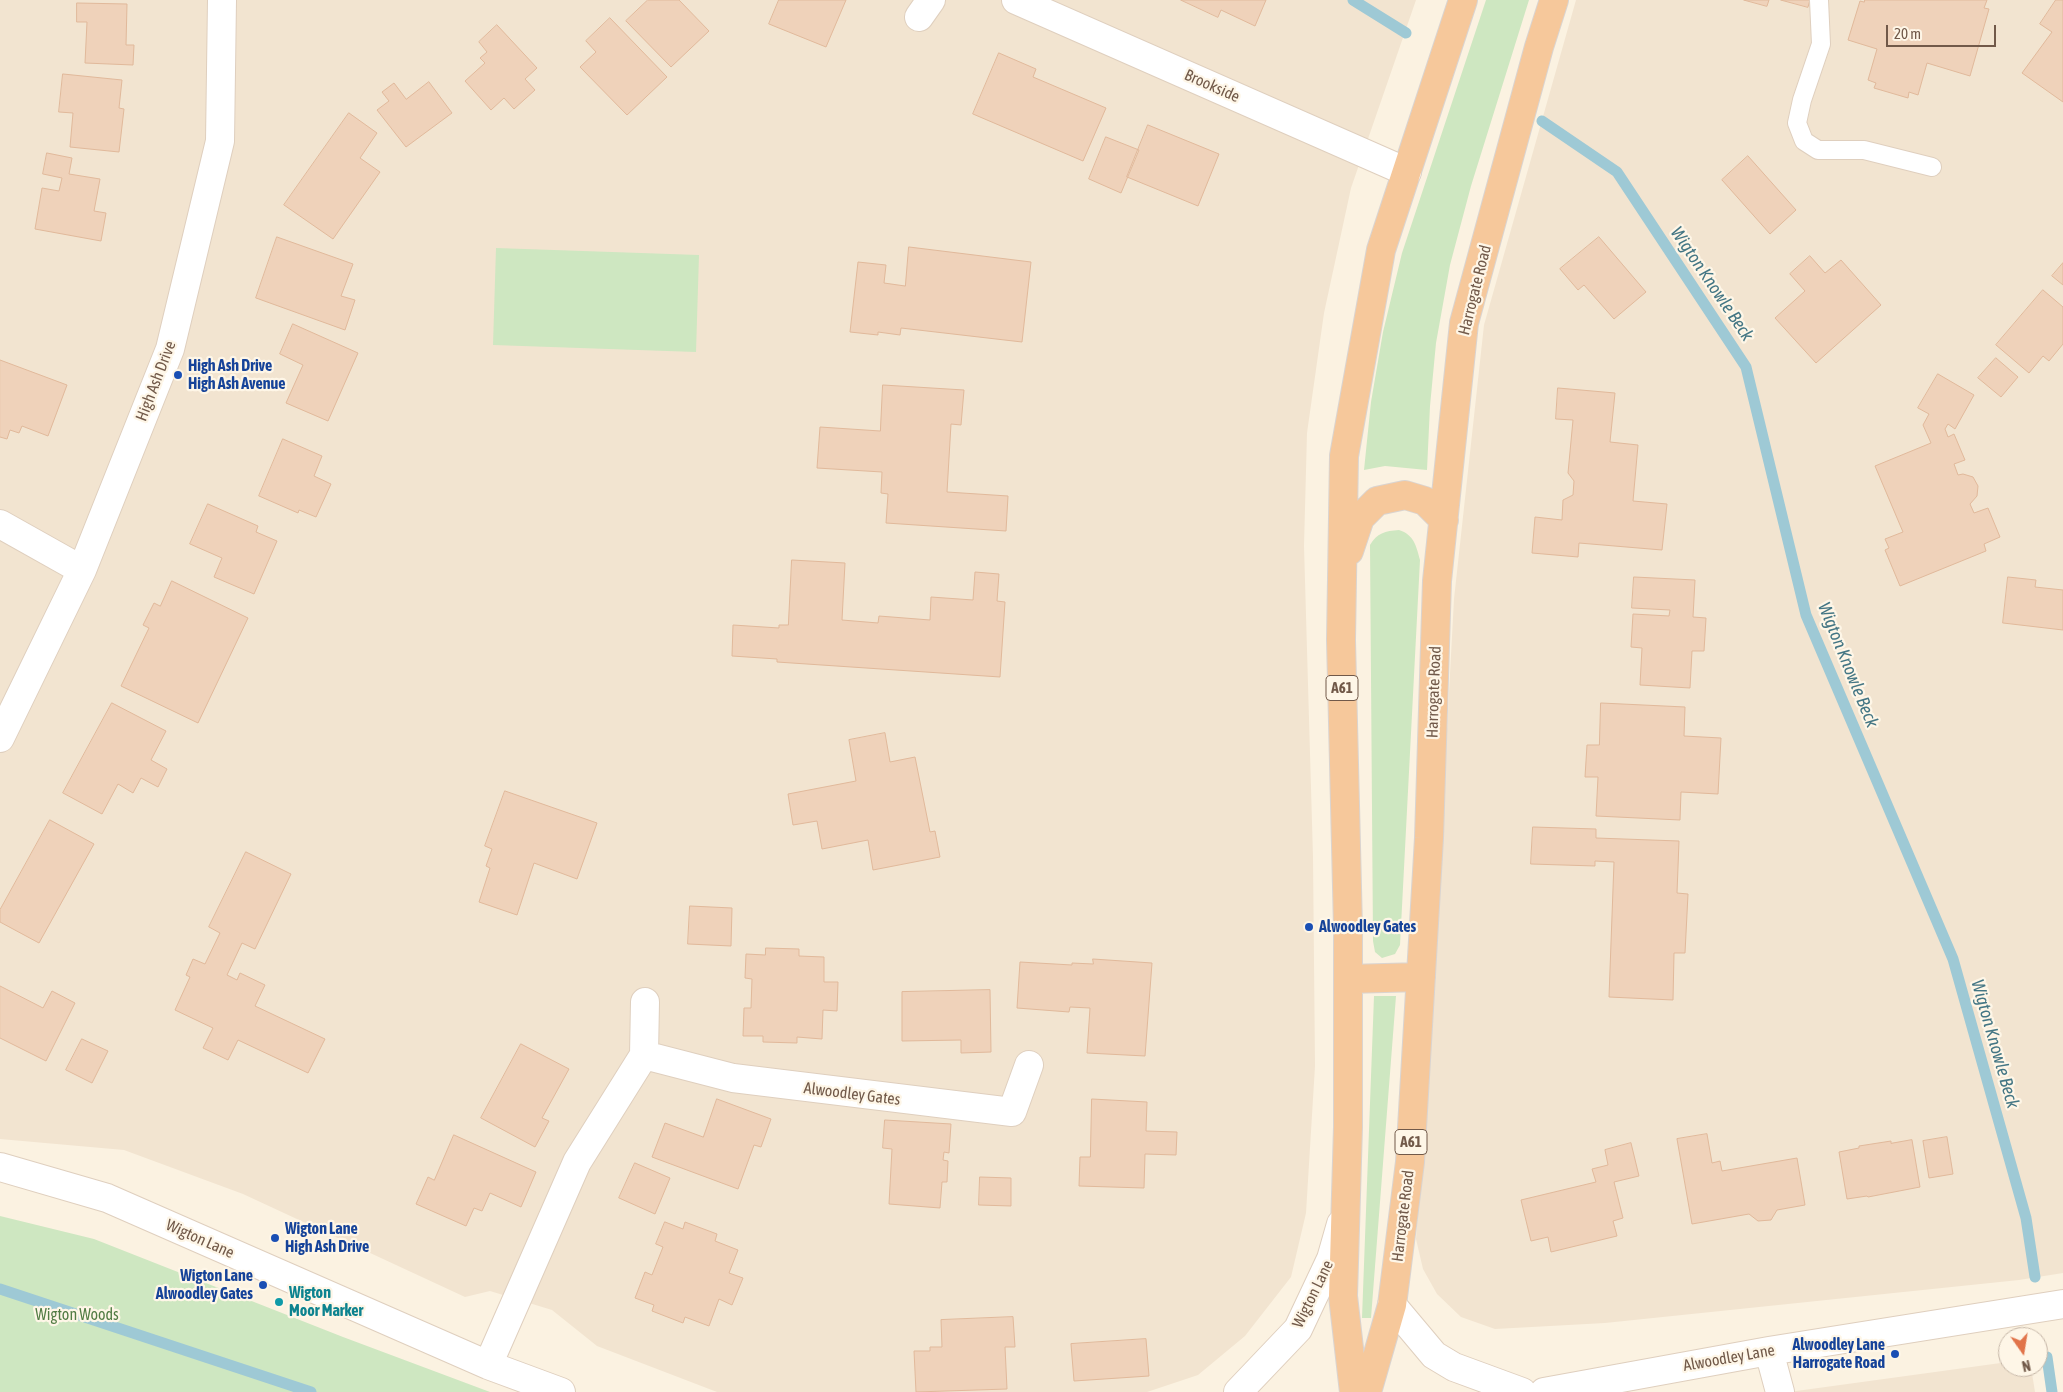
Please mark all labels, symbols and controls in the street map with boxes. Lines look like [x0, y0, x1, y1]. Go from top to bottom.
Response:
scale bar [1888, 15, 1998, 47]
text: 20 m [1894, 25, 1921, 42]
street label: Brookside [1181, 65, 1243, 107]
water label: Wigton Knowle Beck [1666, 223, 1758, 345]
street label: Harrogate Road [1455, 243, 1495, 337]
street label: High Ash Drive [132, 338, 180, 424]
place label: High Ash Drive High Ash Avenue [188, 356, 286, 394]
marker: High Ash Drive High Ash Avenue [172, 369, 184, 381]
water label: Wigton Knowle Beck [1813, 599, 1883, 731]
street label: Harrogate Road [1423, 646, 1445, 738]
road number: A61 [1326, 676, 1358, 700]
place label: Alwoodley Gates [1319, 917, 1416, 937]
marker: Alwoodley Gates [1303, 921, 1315, 933]
water label: Wigton Knowle Beck [1966, 977, 2024, 1111]
street label: Alwoodley Gates [803, 1079, 901, 1109]
road number: A61 [1395, 1130, 1427, 1154]
street label: Harrogate Road [1388, 1169, 1418, 1263]
street label: Wigton Lane [163, 1215, 237, 1263]
place label: Wigton Lane High Ash Drive [285, 1219, 369, 1257]
marker: Wigton Lane High Ash Drive [269, 1232, 281, 1244]
street label: Wigton Lane [1288, 1257, 1338, 1331]
place label: Wigton Lane Alwoodley Gates [156, 1266, 253, 1304]
marker: Wigton Lane Alwoodley Gates [257, 1279, 269, 1291]
place label: Wigton Moor Marker [289, 1283, 363, 1321]
marker: Wigton Moor Marker [273, 1296, 285, 1308]
park label: Wigton Woods [35, 1305, 119, 1325]
north arrow [1998, 1327, 2048, 1377]
place label: Alwoodley Lane Harrogate Road [1792, 1335, 1885, 1373]
street label: Alwoodley Lane [1682, 1341, 1776, 1375]
marker: Alwoodley Lane Harrogate Road [1889, 1348, 1901, 1360]
text: N [2020, 1357, 2032, 1374]

